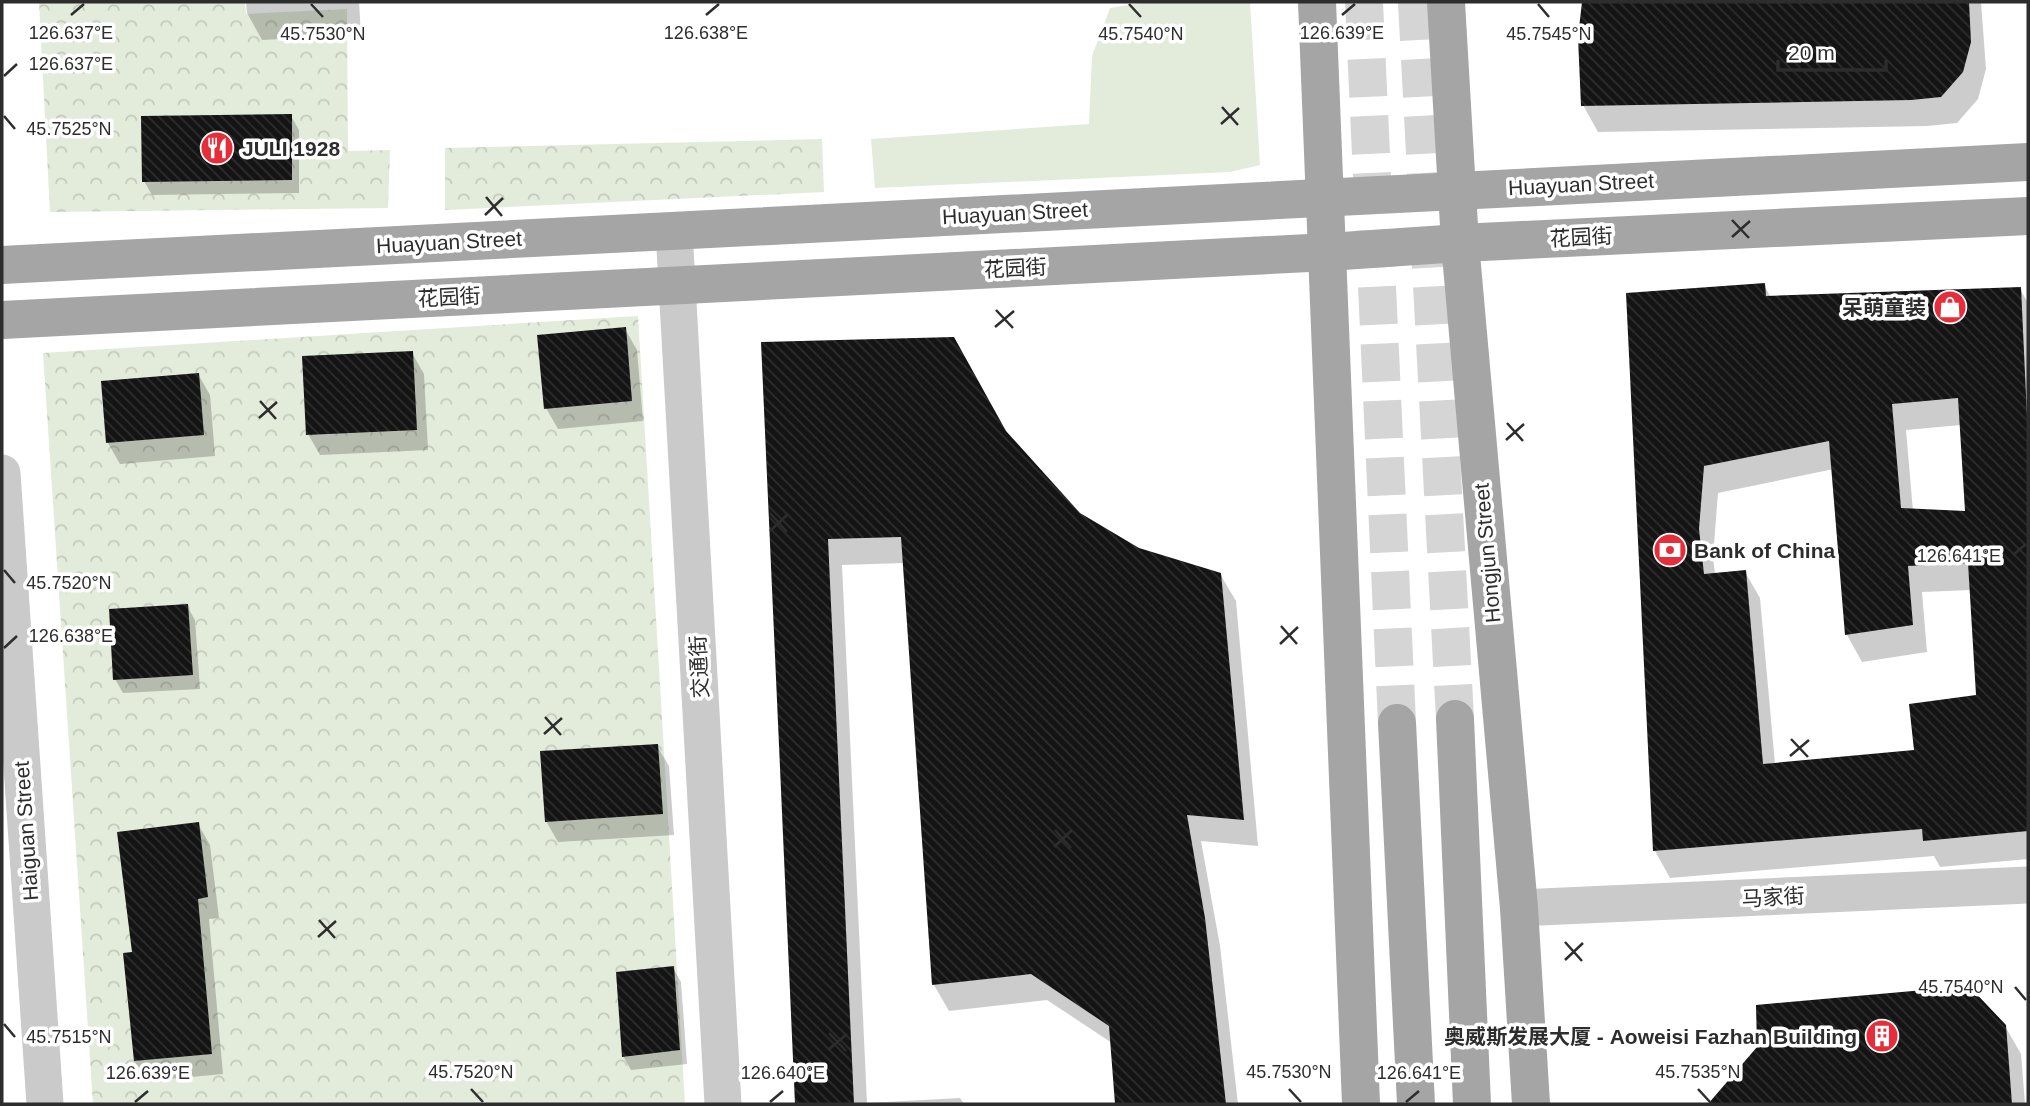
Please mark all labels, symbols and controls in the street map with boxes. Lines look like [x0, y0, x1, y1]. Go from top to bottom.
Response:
text: 126.637°E [29, 23, 113, 43]
text: 126.638°E [664, 23, 748, 43]
text: 126.639°E [1300, 23, 1384, 43]
text: 45.7530°N [280, 24, 366, 44]
text: 45.7540°N [1098, 24, 1184, 44]
text: 45.7545°N [1506, 24, 1592, 44]
scale bar [1778, 28, 1886, 72]
text: 20 m [1788, 41, 1835, 64]
text: 126.637°E [29, 54, 113, 74]
text: 45.7525°N [26, 119, 112, 139]
restaurant icon: JULI 1928 [198, 129, 236, 167]
place label: JULI 1928 [242, 137, 340, 160]
street label: Huayuan Street [1508, 169, 1655, 199]
street label: Huayuan Street [942, 198, 1089, 228]
street label: 花园街 [1549, 224, 1613, 250]
street label: Huayuan Street [376, 227, 523, 257]
street label: 花园街 [983, 255, 1047, 281]
street label: 花园街 [417, 284, 481, 310]
shop icon: 呆萌童装 [1931, 288, 1969, 326]
place label: 呆萌童装 [1842, 296, 1926, 319]
street label: Hongjun Street [1469, 482, 1505, 624]
bank icon: Bank of China [1651, 531, 1689, 569]
place label: Bank of China [1694, 539, 1835, 562]
text: 126.641°E [1917, 546, 2001, 566]
text: 45.7520°N [26, 573, 112, 593]
text: 126.638°E [29, 626, 113, 646]
street label: 交通街 [686, 635, 712, 699]
street label: Haiguan Street [10, 760, 42, 902]
street label: 马家街 [1741, 884, 1805, 910]
text: 45.7540°N [1918, 977, 2004, 997]
building icon: 奥威斯发展大厦 - Aoweisi Fazhan Building [1863, 1017, 1901, 1055]
place label: 奥威斯发展大厦 - Aoweisi Fazhan Building [1444, 1025, 1857, 1048]
text: 45.7515°N [26, 1027, 112, 1047]
text: 45.7520°N [428, 1062, 514, 1082]
text: 45.7530°N [1246, 1062, 1332, 1082]
text: 45.7535°N [1655, 1062, 1741, 1082]
text: 126.639°E [106, 1063, 190, 1083]
text: 126.640°E [741, 1063, 825, 1083]
text: 126.641°E [1377, 1063, 1461, 1083]

